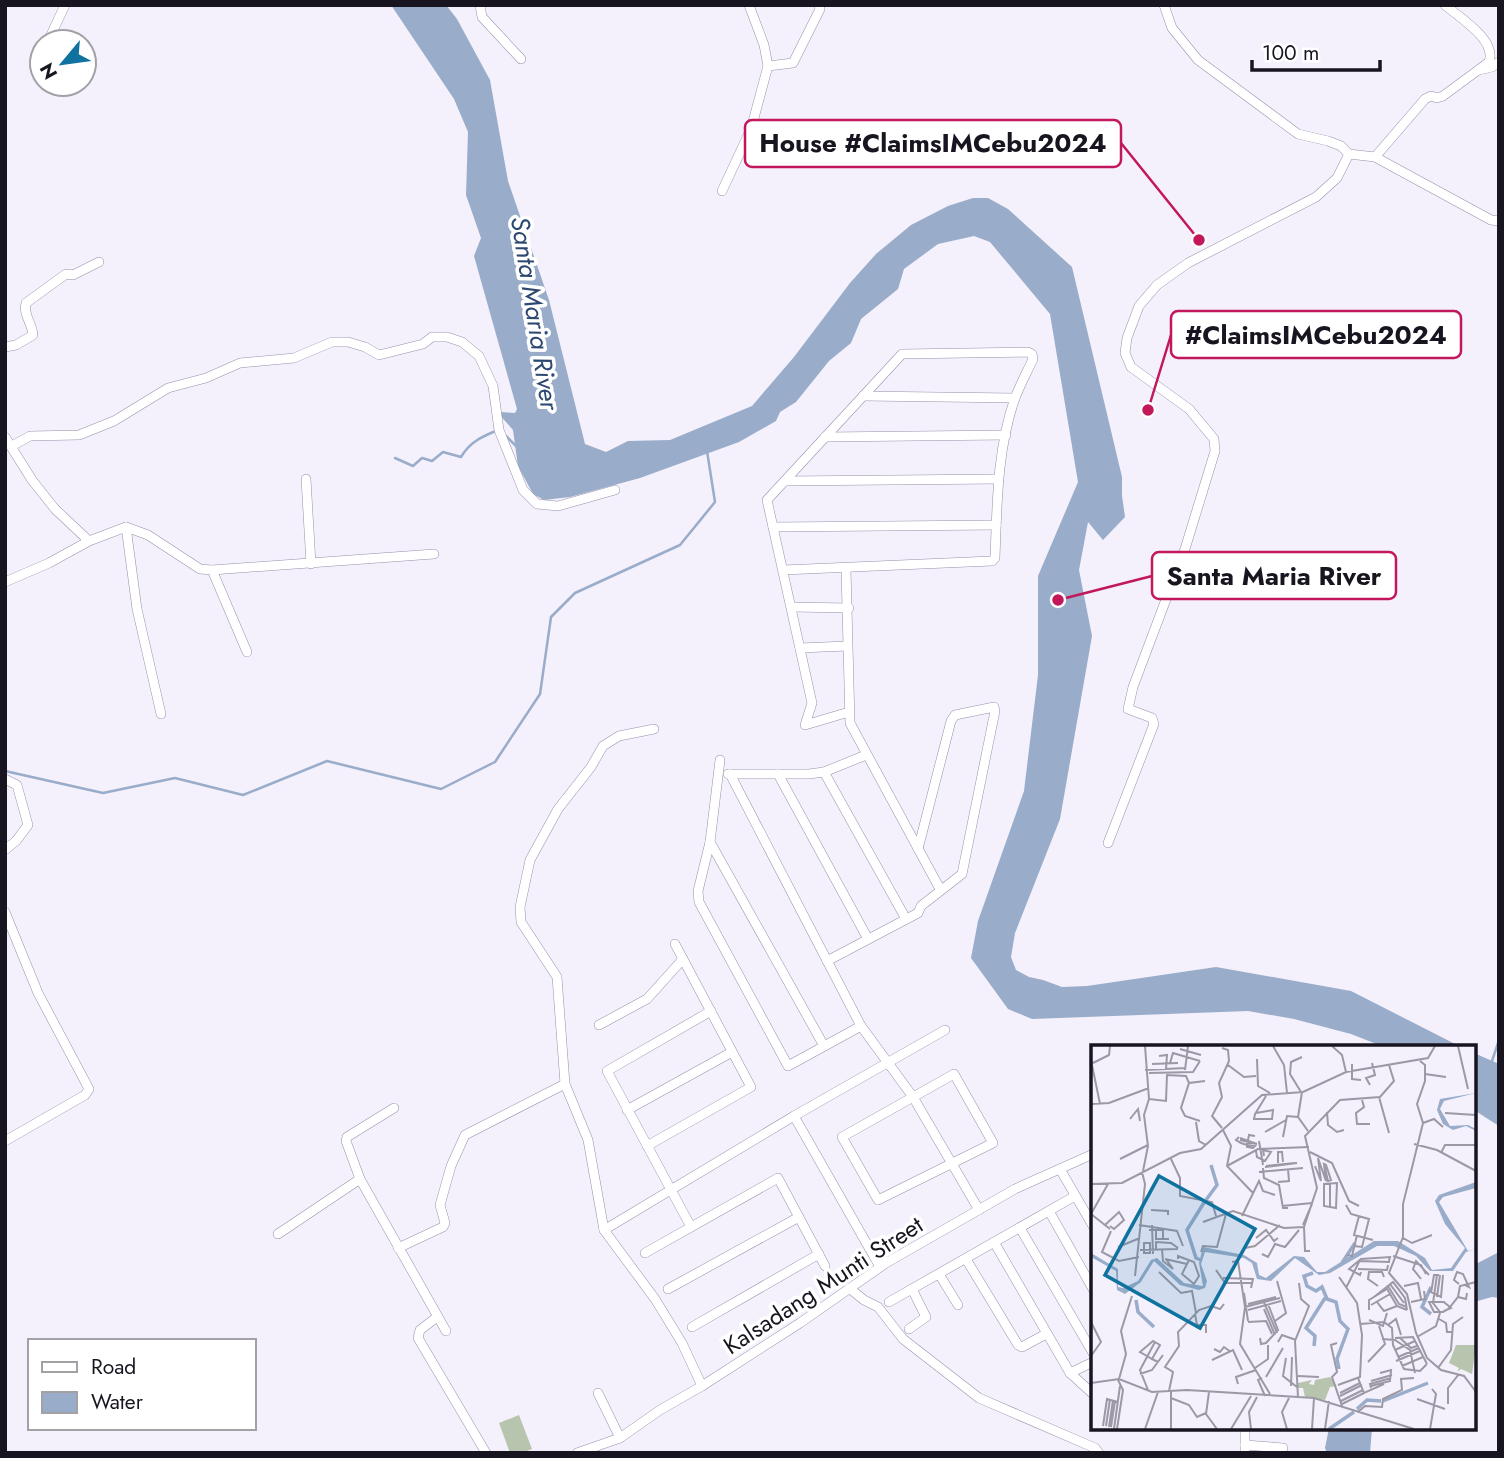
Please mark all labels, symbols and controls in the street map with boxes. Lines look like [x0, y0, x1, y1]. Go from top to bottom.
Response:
north arrow [28, 28, 98, 98]
scale bar [1252, 28, 1380, 72]
text: 100 m [1262, 38, 1319, 68]
text: N [33, 58, 64, 84]
callout: House #ClaimsIMCebu2024 [745, 120, 1121, 167]
text: House #ClaimsIMCebu2024 [759, 124, 1107, 162]
water label: Santa Maria River [501, 214, 569, 414]
callout: #ClaimsIMCebu2024 [1171, 311, 1461, 358]
text: #ClaimsIMCebu2024 [1185, 316, 1447, 354]
callout: Santa Maria River [1152, 552, 1396, 599]
text: Santa Maria River [1166, 557, 1382, 595]
inset map [1091, 1045, 1476, 1430]
street label: Kalsadang Munti Street [716, 1207, 930, 1363]
legend [28, 1339, 256, 1430]
text: Road [91, 1352, 136, 1382]
text: Water [91, 1387, 144, 1417]

